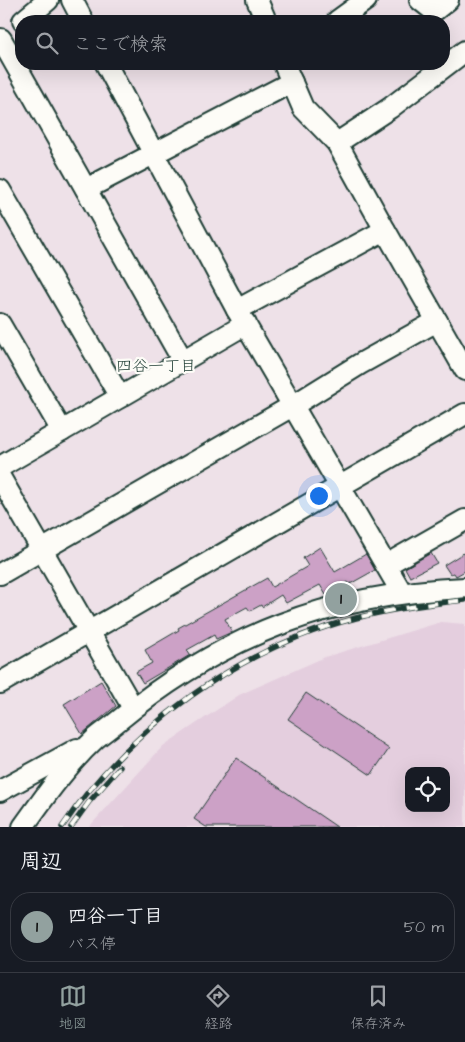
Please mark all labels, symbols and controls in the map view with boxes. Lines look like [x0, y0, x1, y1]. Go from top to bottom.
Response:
search box [15, 15, 450, 70]
icon: search [33, 29, 61, 57]
text: ここで検索 [73, 31, 168, 58]
district label: 四谷一丁目 [116, 355, 196, 377]
your location [306, 483, 332, 509]
pin: 1 [325, 580, 357, 618]
map controls [405, 767, 450, 812]
button: locate [405, 767, 450, 812]
text: 周辺 [20, 847, 62, 876]
text: 四谷一丁目 [68, 903, 163, 930]
text: 1 [36, 916, 38, 938]
text: 50 m [404, 916, 444, 938]
text: バス停 [68, 933, 116, 955]
tab: 地図 [59, 982, 87, 1034]
tab: 経路 [204, 982, 232, 1034]
tab: 保存済み [350, 982, 406, 1034]

